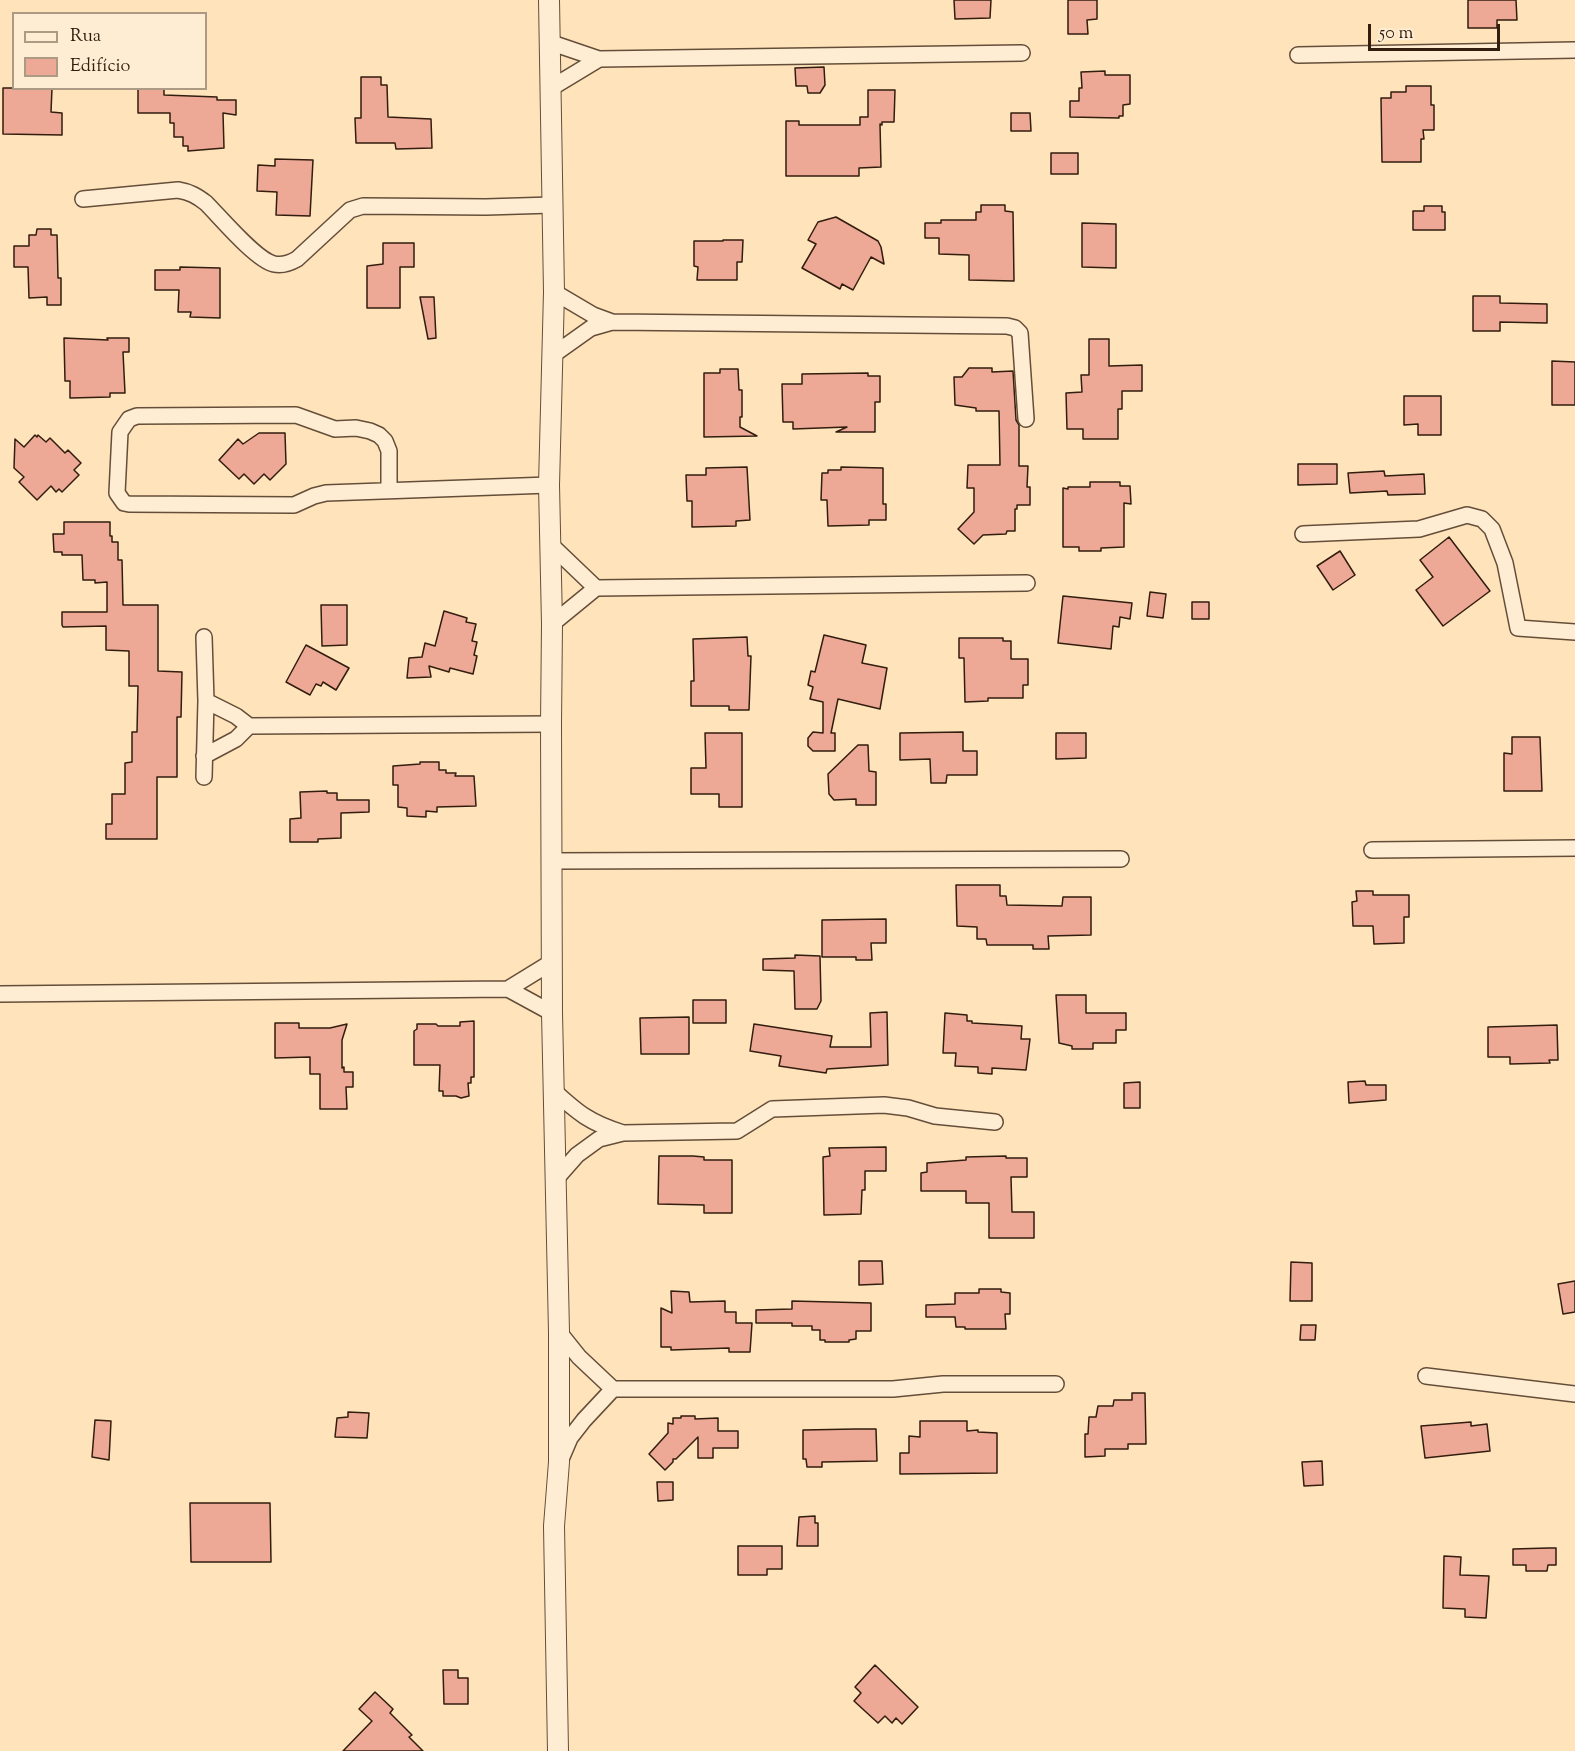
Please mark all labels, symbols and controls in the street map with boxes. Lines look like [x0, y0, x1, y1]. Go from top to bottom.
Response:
legend [12, 12, 207, 90]
scale bar [1371, 12, 1503, 50]
text: 50 m [1379, 21, 1413, 47]
text: Rua [70, 24, 101, 50]
text: Edifício [70, 54, 130, 80]

